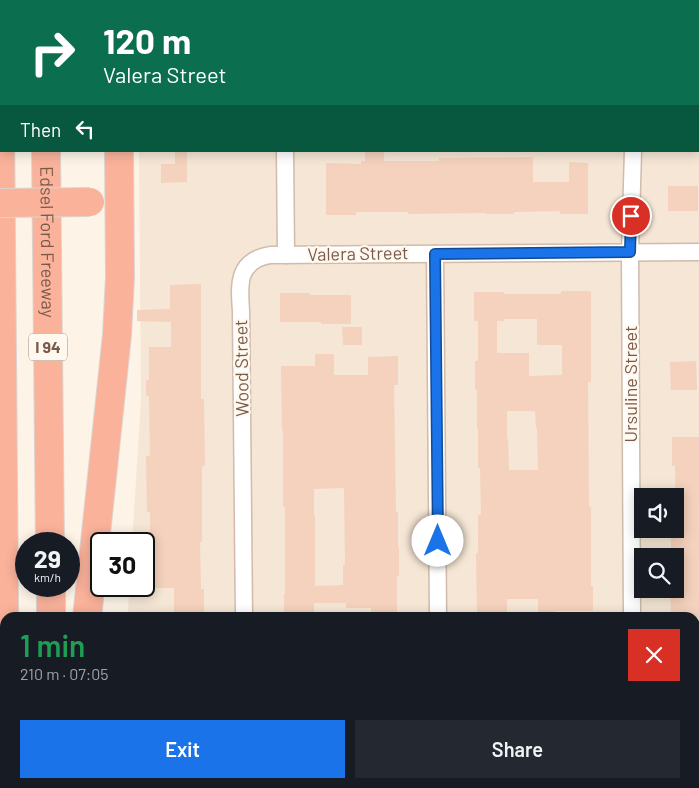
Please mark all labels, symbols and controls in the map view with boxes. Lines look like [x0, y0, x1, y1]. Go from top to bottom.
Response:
text: 120 m [103, 19, 191, 61]
icon: right [20, 20, 85, 85]
text: Valera Street [103, 61, 227, 87]
icon: left [71, 115, 99, 143]
text: Then [20, 118, 61, 141]
street label: Edsel Ford Freeway [36, 166, 60, 318]
pin [610, 195, 652, 237]
icon: arrive [617, 202, 645, 230]
street label: Valera Street [307, 241, 409, 265]
street label: Wood Street [229, 319, 253, 417]
street label: Ursuline Street [619, 325, 641, 443]
road number: I 94 [29, 334, 67, 361]
map controls [634, 488, 684, 598]
button: sound [634, 488, 684, 538]
position arrow [411, 514, 463, 566]
speed limit sign: 30 [90, 532, 155, 597]
text: 29 [34, 543, 61, 573]
button: search [634, 548, 684, 598]
text: km/h [34, 570, 61, 584]
text: 1 min [20, 627, 85, 663]
button: close [628, 629, 680, 681]
text: 210 m · 07:05 [20, 664, 108, 683]
button: Exit [20, 720, 345, 778]
button: Share [355, 720, 680, 778]

